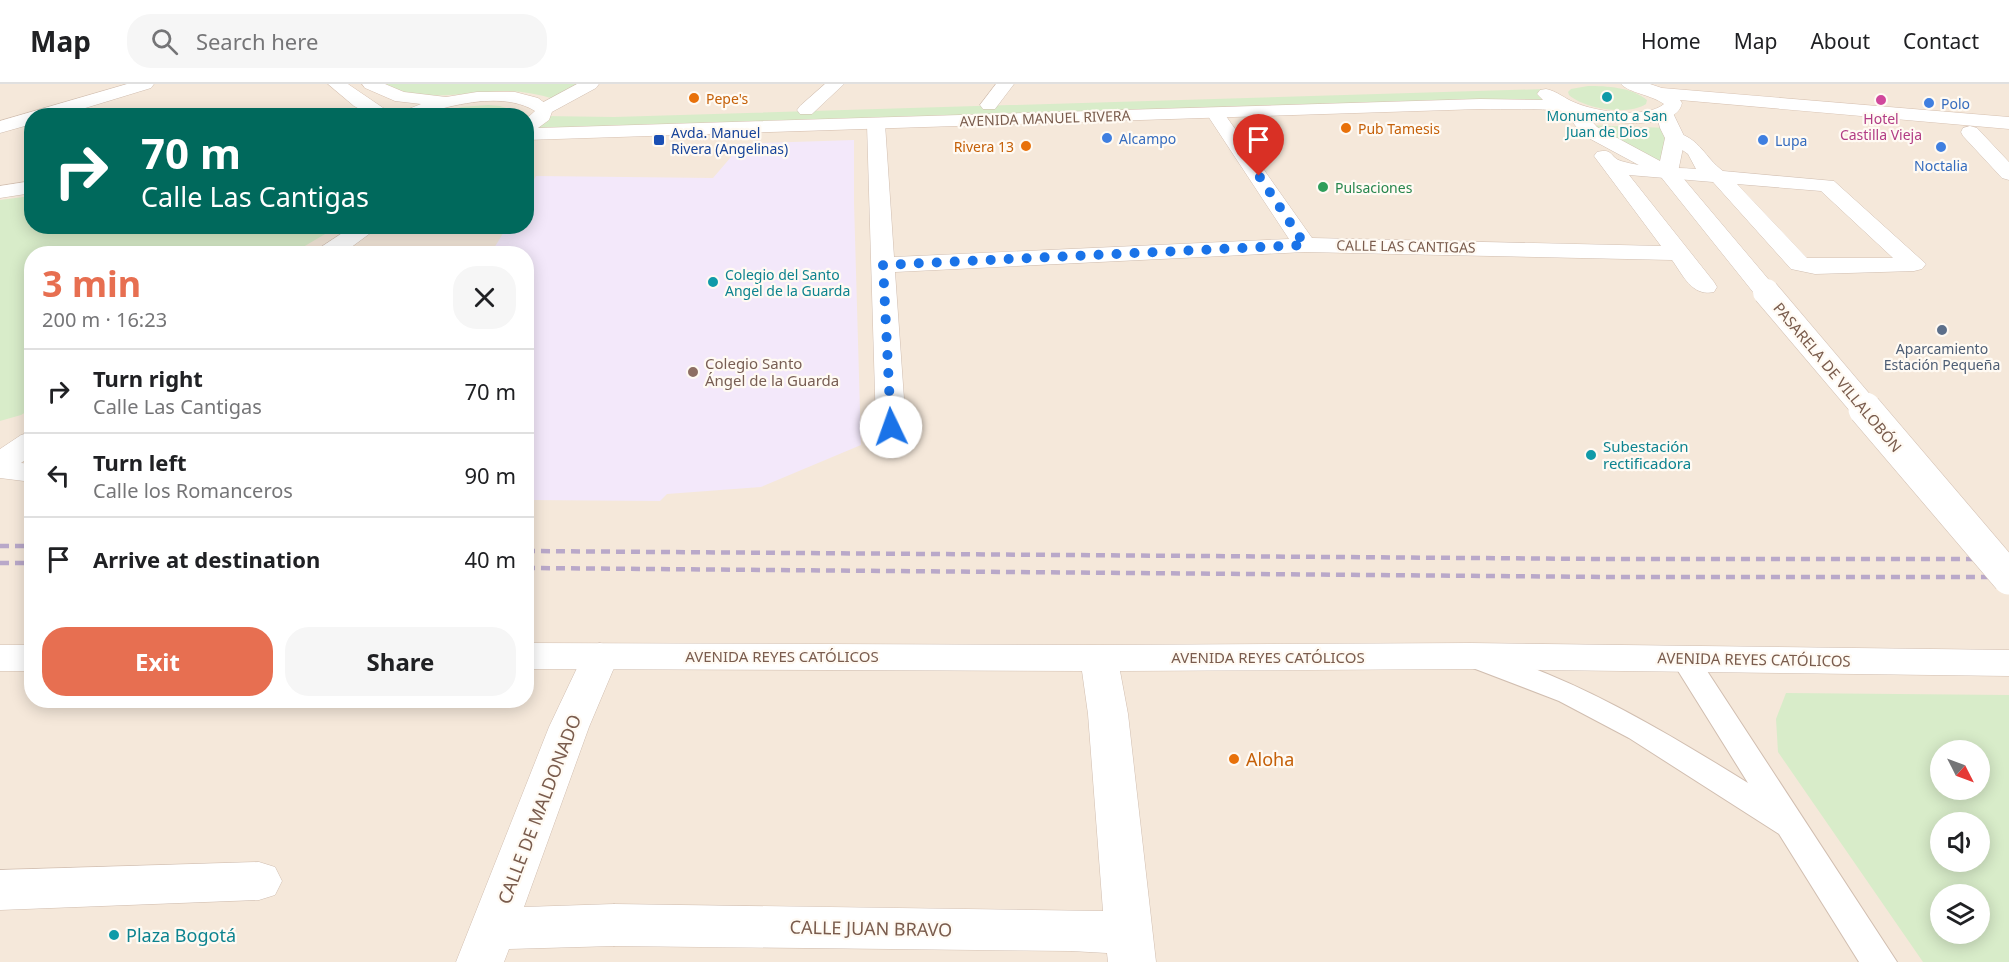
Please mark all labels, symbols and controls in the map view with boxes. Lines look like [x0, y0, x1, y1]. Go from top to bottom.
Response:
search box [127, 14, 547, 68]
text: Map [30, 22, 91, 60]
icon: search [148, 25, 181, 58]
text: Search here [196, 26, 318, 56]
text: Home [1641, 27, 1701, 55]
text: Map [1734, 27, 1777, 55]
text: About [1810, 27, 1870, 55]
text: Contact [1903, 27, 1979, 55]
place label: Pepe's [706, 89, 748, 108]
marker: Monumento a San Juan de Dios [1600, 90, 1614, 104]
marker: Pepe's [687, 91, 701, 105]
marker: Hotel Castilla Vieja [1874, 93, 1888, 107]
place label: Polo [1941, 94, 1970, 113]
marker: Polo [1922, 96, 1936, 110]
street label: AVENIDA MANUEL RIVERA [959, 106, 1131, 130]
place label: Monumento a San Juan de Dios [1547, 106, 1667, 141]
place label: Hotel Castilla Vieja [1840, 109, 1922, 144]
pin [1233, 114, 1284, 176]
place label: Pub Tamesis [1358, 119, 1440, 138]
marker: Pub Tamesis [1339, 121, 1353, 135]
place label: Avda. Manuel Rivera (Angelinas) [671, 123, 788, 158]
icon: arrive [1242, 123, 1275, 156]
text: 70 m [141, 124, 241, 181]
place label: Alcampo [1119, 129, 1176, 148]
marker: Alcampo [1100, 131, 1114, 145]
place label: Lupa [1775, 131, 1807, 150]
icon: right [42, 132, 120, 210]
marker: Avda. Manuel Rivera (Angelinas) [652, 133, 666, 147]
marker: Lupa [1756, 133, 1770, 147]
place label: Rivera 13 [954, 137, 1014, 156]
marker: Rivera 13 [1019, 139, 1033, 153]
marker: Noctalia [1934, 140, 1948, 154]
place label: Noctalia [1914, 156, 1968, 175]
text: Calle Las Cantigas [141, 178, 369, 215]
place label: Pulsaciones [1335, 178, 1413, 197]
marker: Pulsaciones [1316, 180, 1330, 194]
street label: CALLE LAS CANTIGAS [1336, 235, 1476, 257]
text: 3 min [42, 259, 141, 308]
place label: Colegio del Santo Angel de la Guarda [725, 265, 850, 300]
button: close [453, 266, 516, 329]
marker: Colegio del Santo Angel de la Guarda [706, 275, 720, 289]
street label: PASARELA DE VILLALOBÓN [1769, 298, 1907, 456]
text: 200 m · 16:23 [42, 306, 167, 333]
marker: Aparcamiento Estación Pequeña [1935, 323, 1949, 337]
place label: Aparcamiento Estación Pequeña [1884, 339, 2000, 374]
place label: Colegio Santo Ángel de la Guarda [705, 353, 839, 390]
text: Turn right [93, 363, 203, 393]
marker: Colegio Santo Ángel de la Guarda [686, 365, 700, 379]
icon: right [42, 375, 75, 408]
text: 70 m [465, 376, 516, 406]
text: Calle Las Cantigas [93, 393, 262, 420]
position arrow [859, 395, 923, 459]
place label: Subestación rectificadora [1603, 436, 1691, 473]
text: Turn left [93, 447, 187, 477]
marker: Subestación rectificadora [1584, 448, 1598, 462]
icon: left [42, 459, 75, 492]
text: 90 m [465, 460, 516, 490]
text: Calle los Romanceros [93, 477, 293, 504]
icon: arrive [42, 543, 75, 576]
text: Arrive at destination [93, 544, 320, 574]
text: 40 m [465, 544, 516, 574]
button: Exit [42, 627, 273, 696]
button: Share [285, 627, 516, 696]
street label: AVENIDA REYES CATÓLICOS [685, 646, 879, 666]
street label: AVENIDA REYES CATÓLICOS [1171, 647, 1365, 667]
street label: AVENIDA REYES CATÓLICOS [1657, 647, 1851, 671]
street label: CALLE DE MALDONADO [492, 711, 586, 907]
north arrow [1930, 740, 1990, 800]
map controls [1930, 740, 1990, 944]
place label: Aloha [1246, 747, 1294, 771]
marker: Aloha [1227, 752, 1241, 766]
button: sound [1930, 812, 1990, 872]
button: layers [1930, 884, 1990, 944]
street label: CALLE JUAN BRAVO [790, 915, 952, 941]
place label: Plaza Bogotá [126, 923, 236, 947]
marker: Plaza Bogotá [107, 928, 121, 942]

